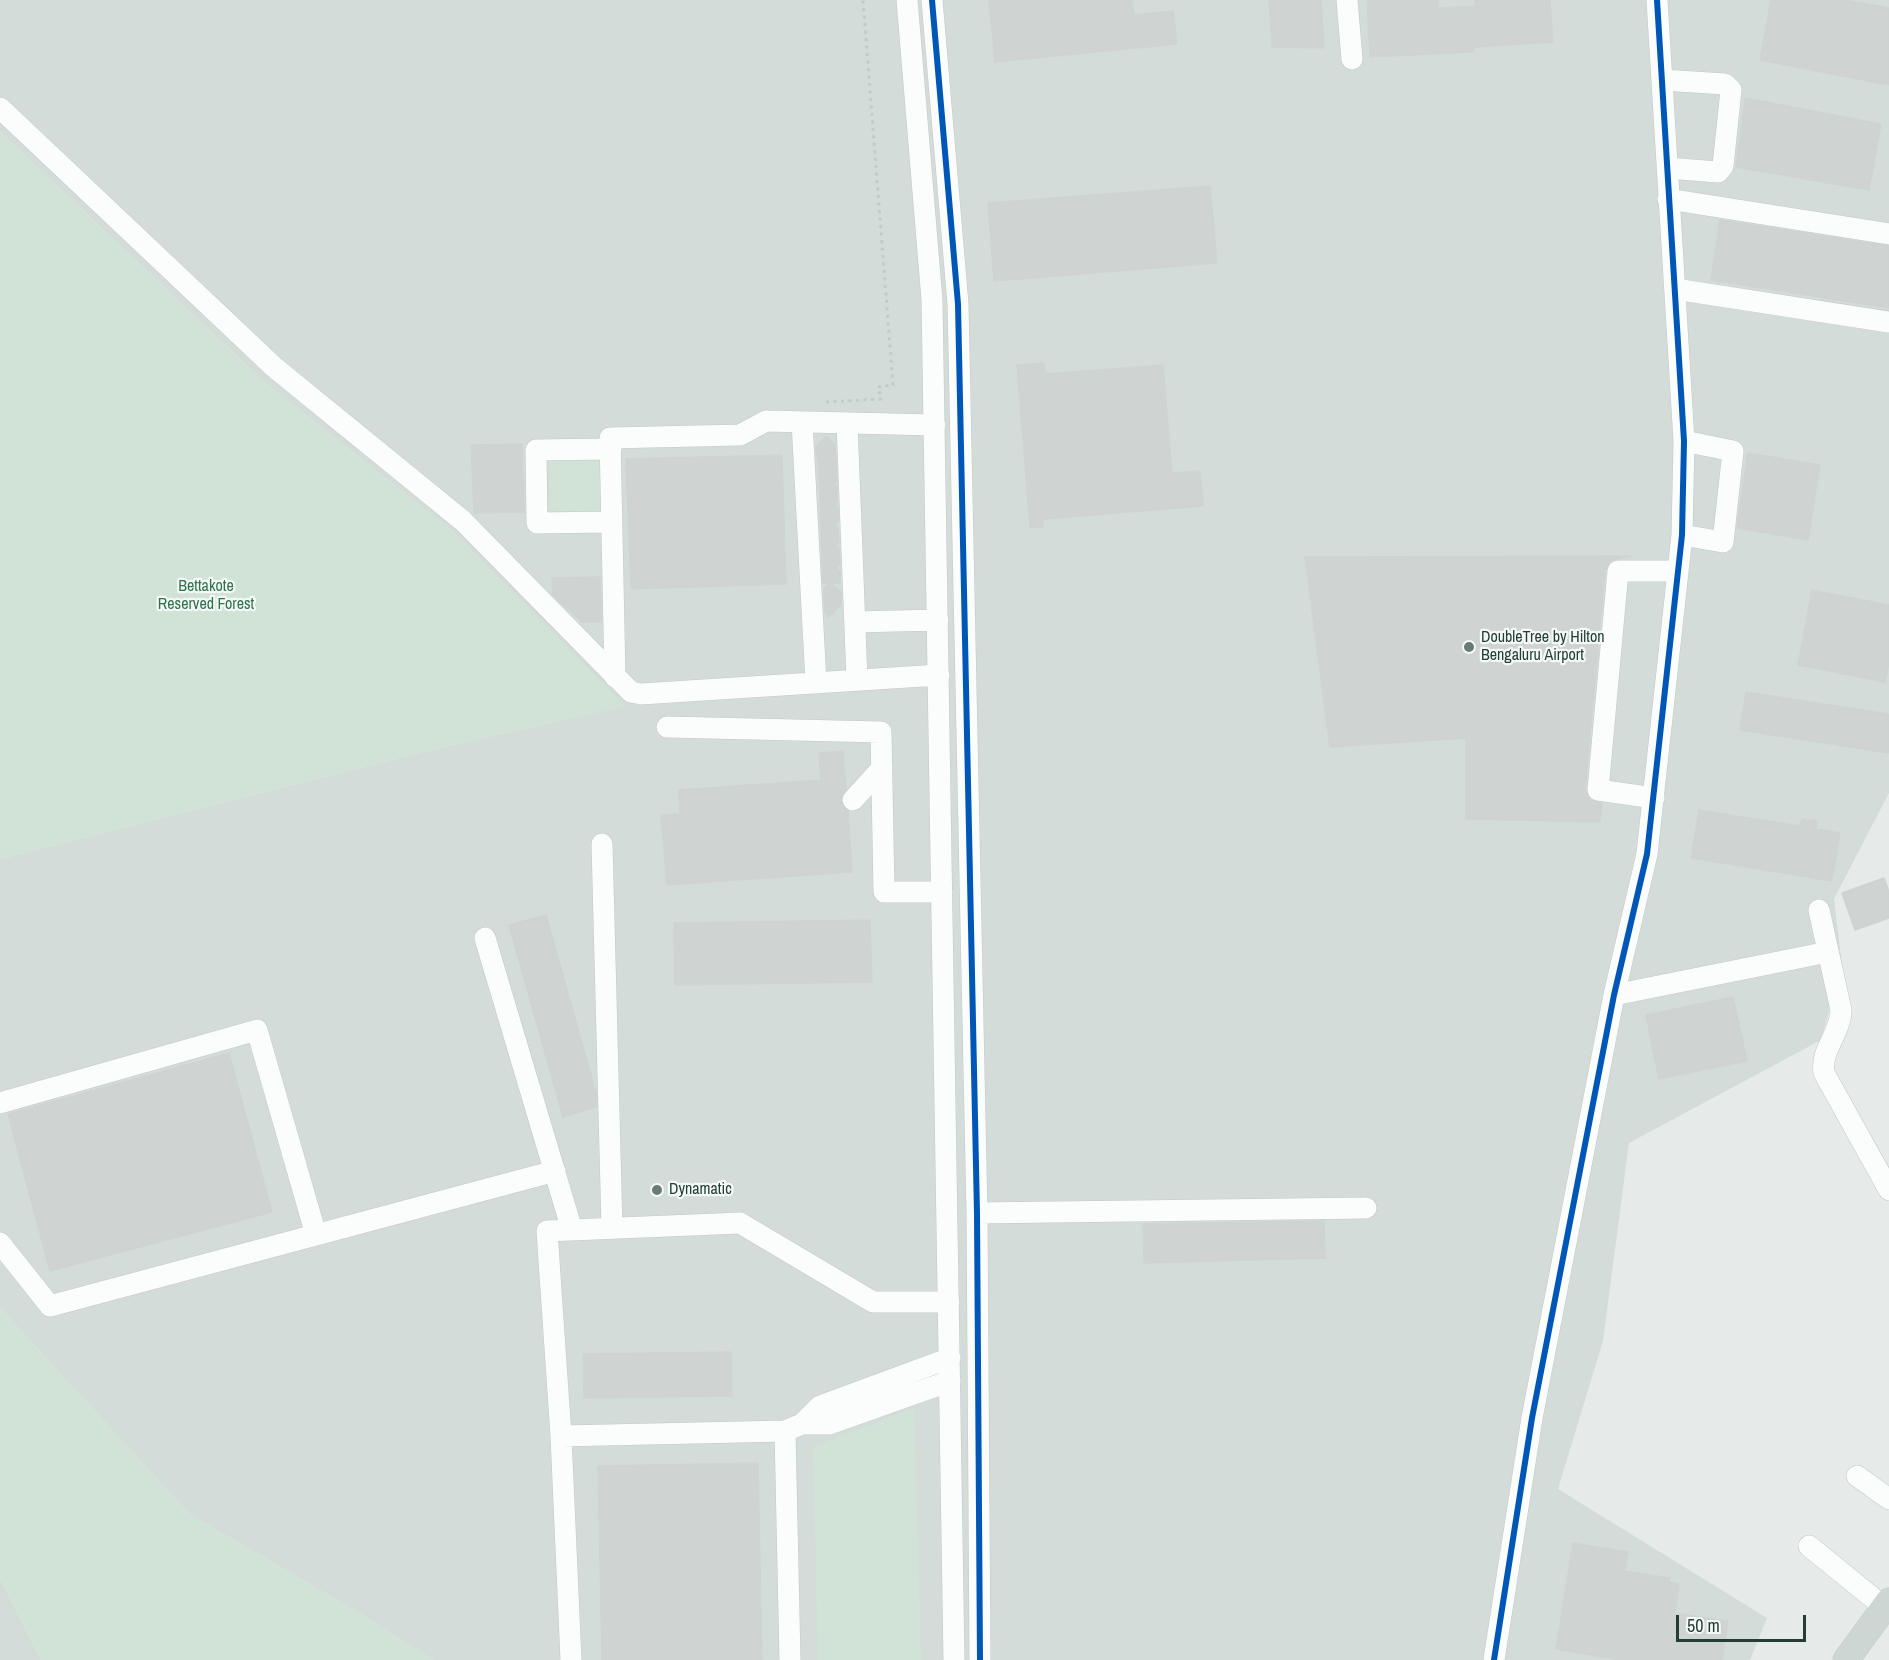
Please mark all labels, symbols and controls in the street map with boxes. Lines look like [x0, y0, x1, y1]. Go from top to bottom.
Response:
park label: Bettakote Reserved Forest [158, 577, 254, 615]
place label: DoubleTree by Hilton Bengaluru Airport [1481, 628, 1604, 666]
marker: DoubleTree by Hilton Bengaluru Airport [1462, 640, 1476, 654]
place label: Dynamatic [669, 1180, 732, 1200]
marker: Dynamatic [650, 1183, 664, 1197]
scale bar [1679, 1603, 1810, 1641]
text: 50 m [1687, 1613, 1720, 1638]

